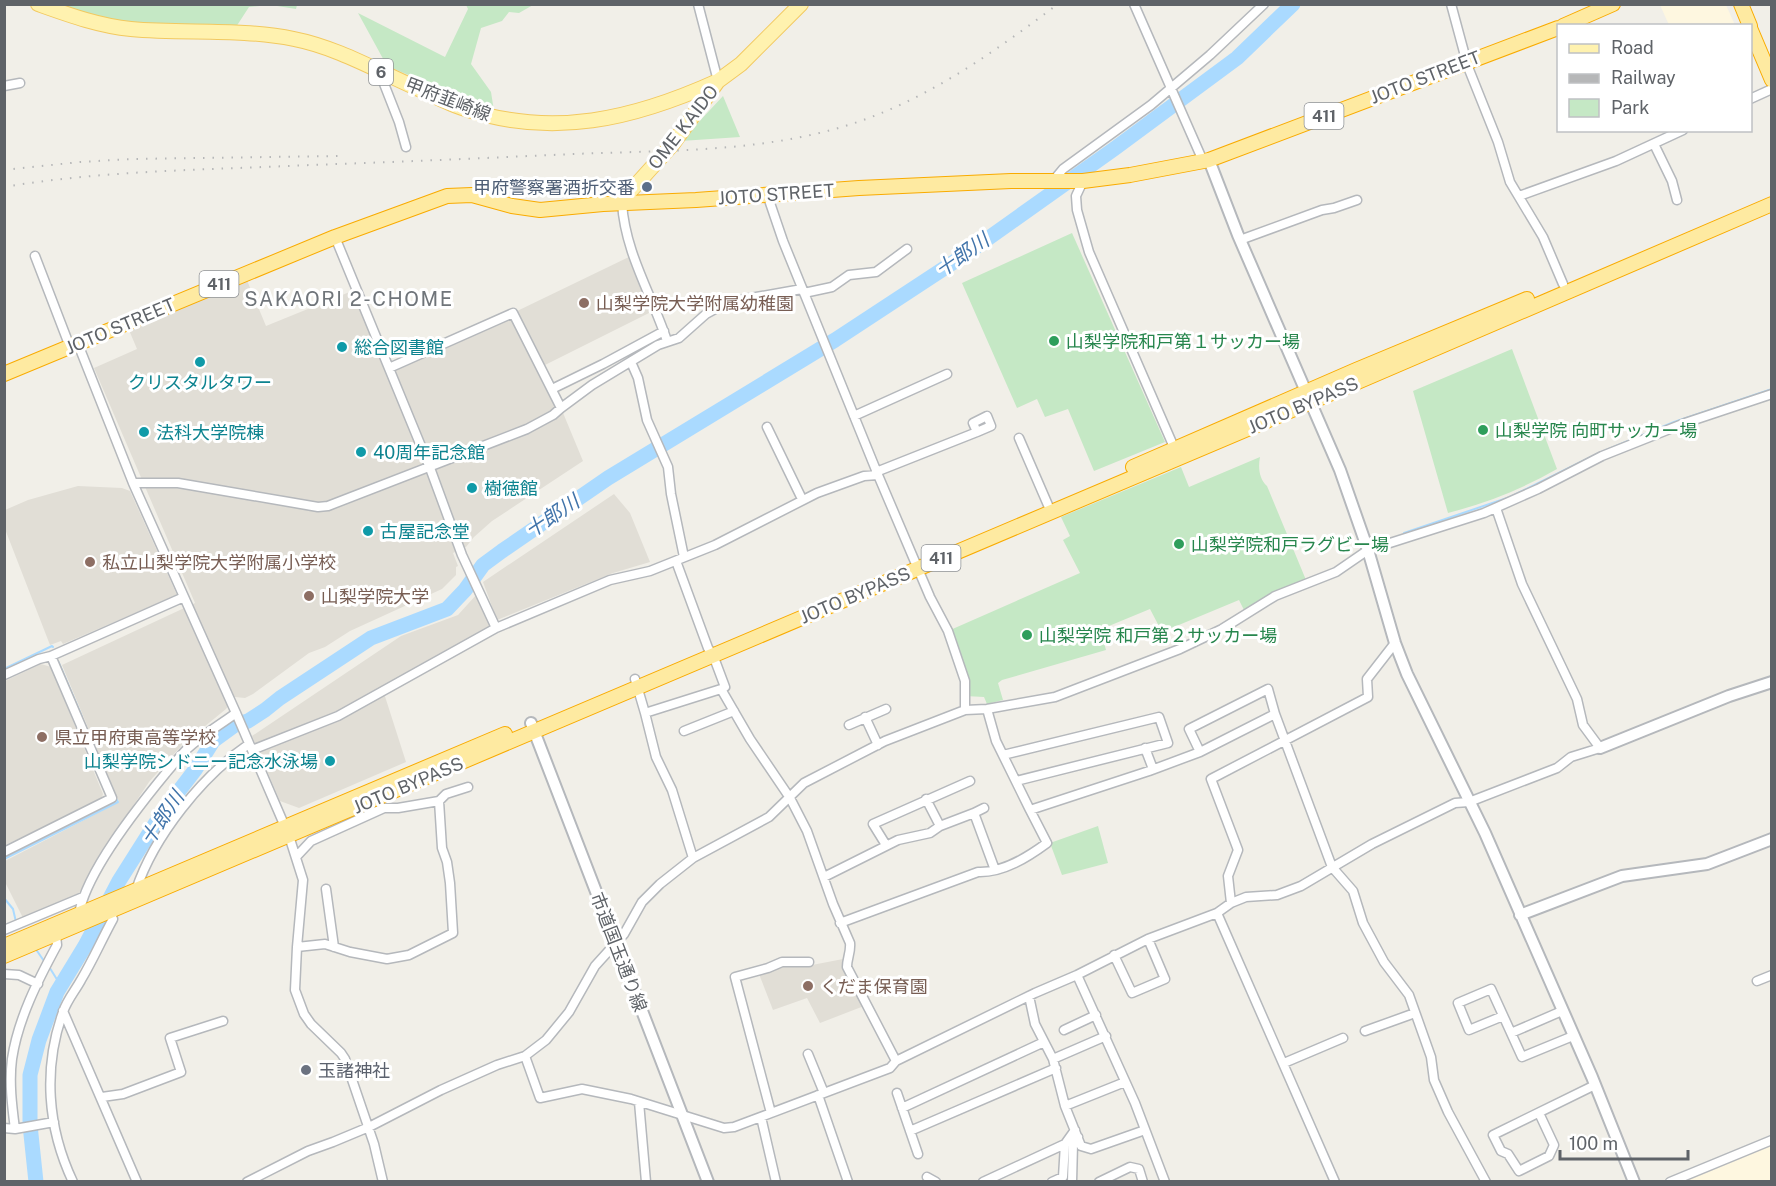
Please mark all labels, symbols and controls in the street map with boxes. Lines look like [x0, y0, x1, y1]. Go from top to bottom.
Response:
legend [1557, 24, 1752, 132]
text: Road [1611, 37, 1654, 58]
street label: JOTO STREET [1367, 46, 1483, 108]
road number: 6 [369, 59, 393, 85]
text: Railway [1611, 67, 1676, 88]
street label: 甲府韮崎線 [402, 73, 494, 125]
street label: OME KAIDO [644, 81, 722, 173]
text: Park [1611, 97, 1649, 118]
road number: 411 [1304, 103, 1344, 129]
place label: 甲府警察署酒折交番 [473, 177, 635, 198]
street label: JOTO STREET [717, 179, 835, 209]
marker: 甲府警察署酒折交番 [640, 180, 654, 194]
water label: 十郎川 [931, 227, 995, 282]
road number: 411 [200, 271, 238, 297]
district label: SAKAORI 2-CHOME [244, 287, 454, 311]
street label: JOTO STREET [62, 293, 178, 358]
place label: 山梨学院大学附属幼稚園 [596, 293, 794, 314]
marker: 山梨学院大学附属幼稚園 [577, 296, 591, 310]
place label: 山梨学院和戸第１サッカー場 [1066, 331, 1300, 352]
marker: 山梨学院和戸第１サッカー場 [1047, 334, 1061, 348]
place label: 総合図書館 [354, 337, 444, 358]
marker: 総合図書館 [335, 340, 349, 354]
marker: クリスタルタワー [193, 355, 207, 369]
place label: クリスタルタワー [128, 372, 272, 393]
street label: JOTO BYPASS [1245, 372, 1361, 438]
place label: 山梨学院 向町サッカー場 [1495, 420, 1697, 441]
place label: 法科大学院棟 [156, 422, 264, 443]
marker: 山梨学院 向町サッカー場 [1476, 423, 1490, 437]
marker: 法科大学院棟 [137, 425, 151, 439]
place label: 40周年記念館 [373, 442, 485, 463]
marker: 40周年記念館 [354, 445, 368, 459]
place label: 樹徳館 [484, 478, 538, 499]
marker: 樹徳館 [465, 481, 479, 495]
water label: 十郎川 [520, 488, 585, 543]
place label: 古屋記念堂 [380, 521, 470, 542]
marker: 古屋記念堂 [361, 524, 375, 538]
place label: 山梨学院和戸ラグビー場 [1191, 534, 1389, 555]
marker: 山梨学院和戸ラグビー場 [1172, 537, 1186, 551]
road number: 411 [922, 545, 960, 571]
place label: 私立山梨学院大学附属小学校 [102, 552, 336, 573]
marker: 私立山梨学院大学附属小学校 [83, 555, 97, 569]
street label: JOTO BYPASS [797, 562, 913, 628]
place label: 山梨学院大学 [321, 586, 429, 607]
marker: 山梨学院大学 [302, 589, 316, 603]
place label: 山梨学院 和戸第２サッカー場 [1039, 625, 1277, 646]
marker: 山梨学院 和戸第２サッカー場 [1020, 628, 1034, 642]
place label: 県立甲府東高等学校 [54, 727, 216, 748]
marker: 県立甲府東高等学校 [35, 730, 49, 744]
place label: 山梨学院シドニー記念水泳場 [84, 751, 318, 772]
street label: JOTO BYPASS [350, 752, 466, 818]
marker: 山梨学院シドニー記念水泳場 [323, 754, 337, 768]
water label: 十郎川 [135, 785, 190, 850]
street label: 市道国玉通り線 [587, 889, 651, 1015]
place label: くだま保育園 [820, 976, 928, 997]
marker: くだま保育園 [801, 979, 815, 993]
place label: 玉諸神社 [318, 1060, 390, 1081]
marker: 玉諸神社 [299, 1063, 313, 1077]
scale bar [1560, 1123, 1688, 1161]
text: 100 m [1569, 1133, 1618, 1154]

